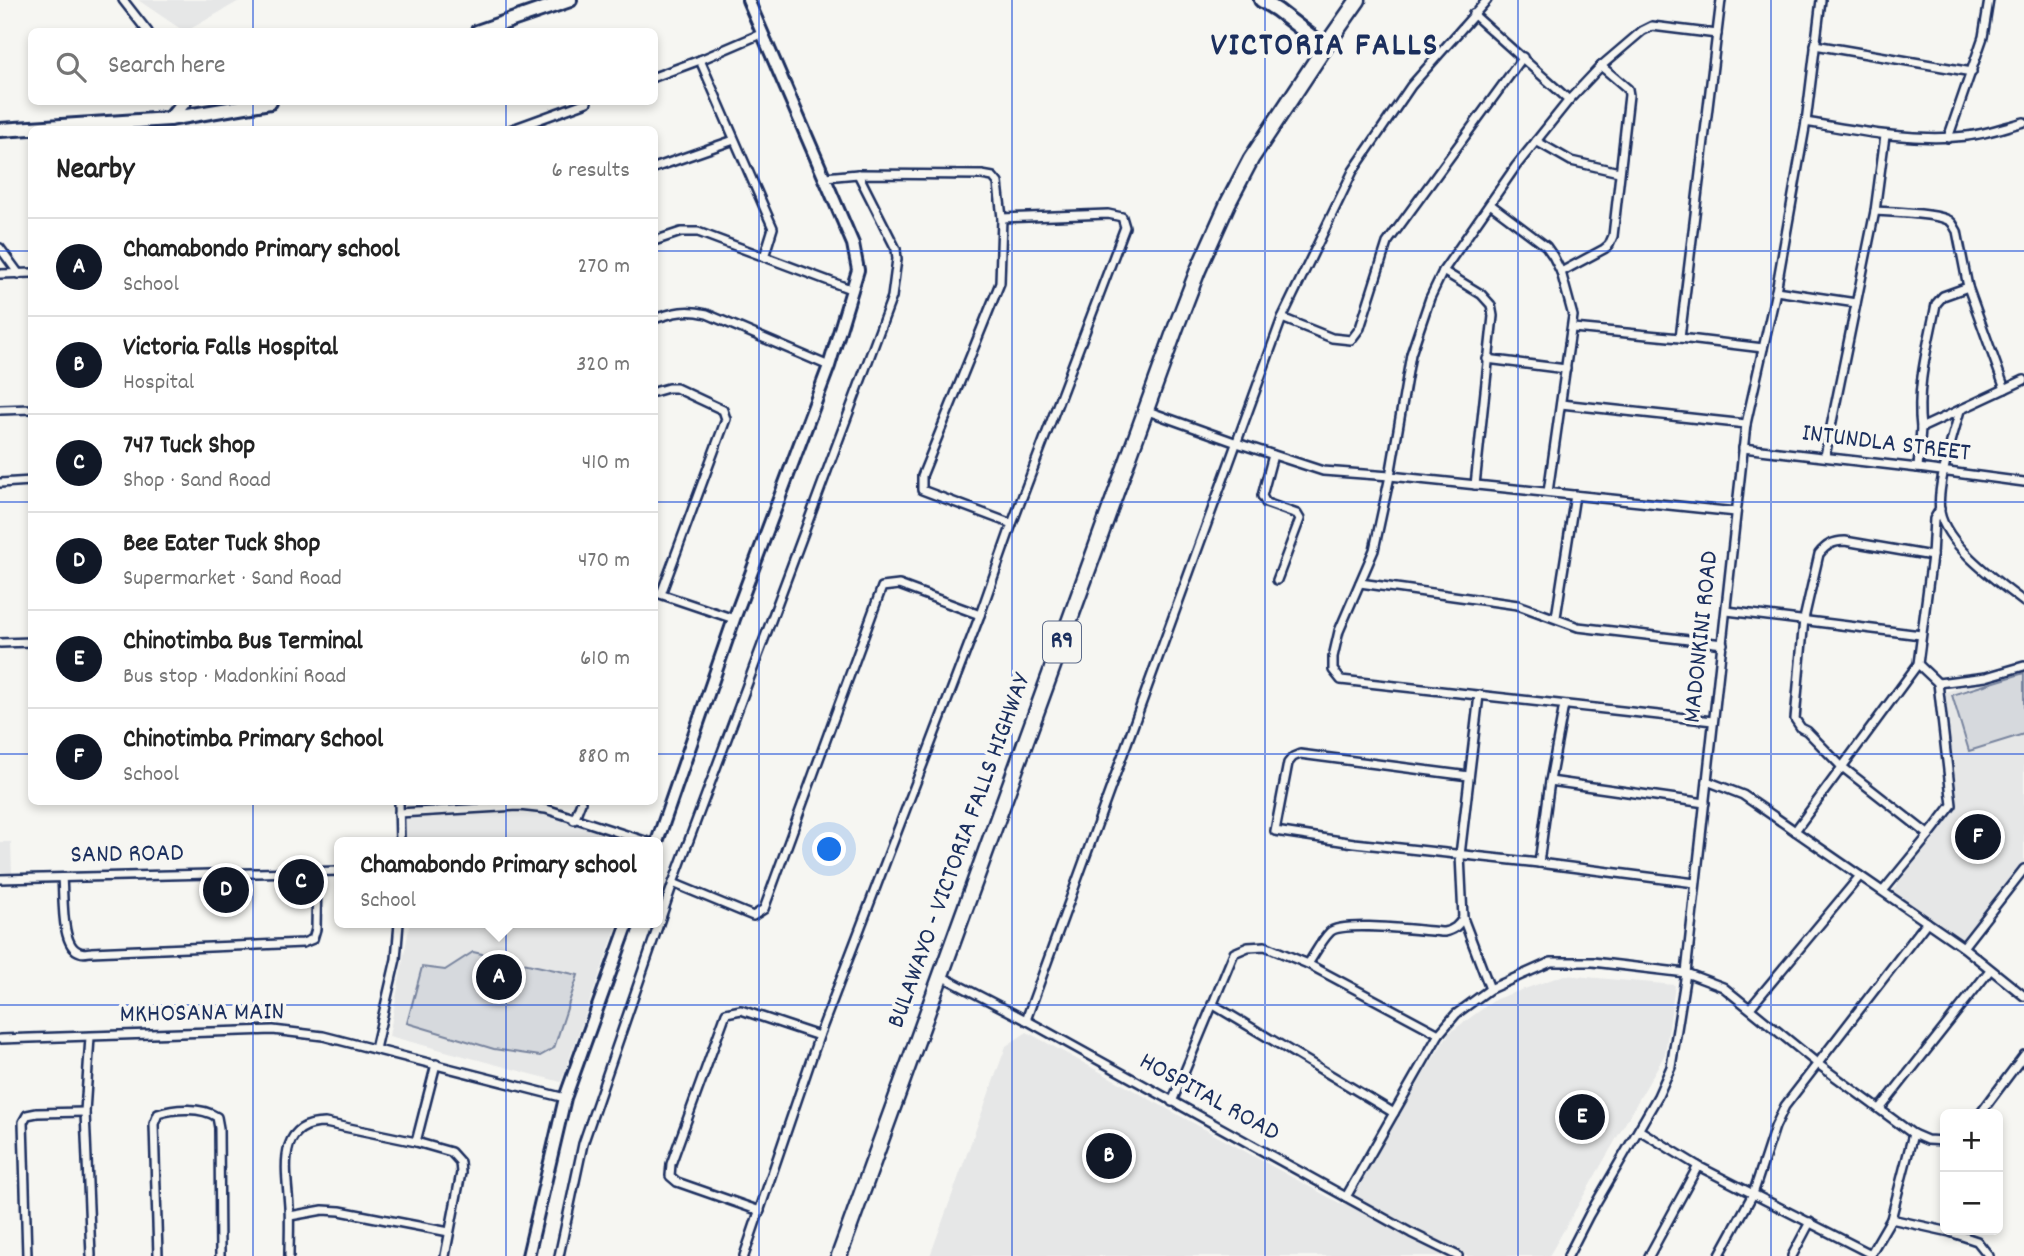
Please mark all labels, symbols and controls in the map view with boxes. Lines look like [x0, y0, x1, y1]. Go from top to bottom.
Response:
district label: VICTORIA FALLS [1211, 24, 1439, 71]
search box [28, 28, 658, 105]
icon: search [52, 48, 90, 86]
text: Search here [108, 48, 226, 85]
text: Nearby [56, 150, 134, 193]
text: 6 results [552, 155, 630, 188]
text: Chamabondo Primary school [123, 232, 400, 269]
text: A [73, 251, 85, 284]
text: 270 m [578, 251, 630, 284]
text: School [123, 269, 179, 302]
text: Victoria Falls Hospital [123, 330, 338, 367]
text: B [74, 349, 84, 382]
text: 320 m [576, 349, 630, 382]
text: Hospital [123, 367, 194, 400]
street label: INTUNDLA STREET [1800, 415, 1973, 473]
text: 747 Tuck Shop [123, 428, 255, 465]
text: C [73, 447, 85, 480]
text: 410 m [582, 447, 630, 480]
text: Shop · Sand Road [123, 465, 271, 498]
text: Bee Eater Tuck Shop [123, 526, 320, 563]
text: D [73, 545, 85, 578]
text: 470 m [578, 545, 630, 578]
street label: MADONKINI ROAD [1675, 549, 1729, 725]
text: Supermarket · Sand Road [123, 563, 342, 596]
road number: R9 [1043, 622, 1081, 662]
text: Chinotimba Bus Terminal [123, 624, 363, 661]
text: E [74, 643, 84, 676]
text: 610 m [580, 643, 630, 676]
text: Bus stop · Madonkini Road [123, 661, 346, 694]
street label: BULAWAYO - VICTORIA FALLS HIGHWAY [879, 667, 1042, 1033]
text: Chinotimba Primary School [123, 722, 383, 759]
text: F [74, 741, 84, 774]
text: 880 m [578, 741, 630, 774]
text: School [123, 759, 179, 792]
pin: F [1955, 811, 2001, 863]
your location [812, 832, 846, 866]
street label: SAND ROAD [70, 836, 184, 874]
popup [334, 837, 663, 928]
text: Chamabondo Primary school [360, 848, 637, 885]
pin: C [278, 856, 324, 908]
pin: D [203, 864, 249, 916]
text: School [360, 885, 416, 918]
pin: A [476, 951, 522, 1003]
street label: MKHOSANA MAIN [119, 994, 285, 1034]
street label: HOSPITAL ROAD [1132, 1044, 1286, 1152]
pin: E [1559, 1091, 1605, 1143]
map controls [1940, 1109, 2003, 1235]
button: + [1940, 1109, 2003, 1172]
pin: B [1086, 1130, 1132, 1182]
button: − [1940, 1172, 2003, 1235]

